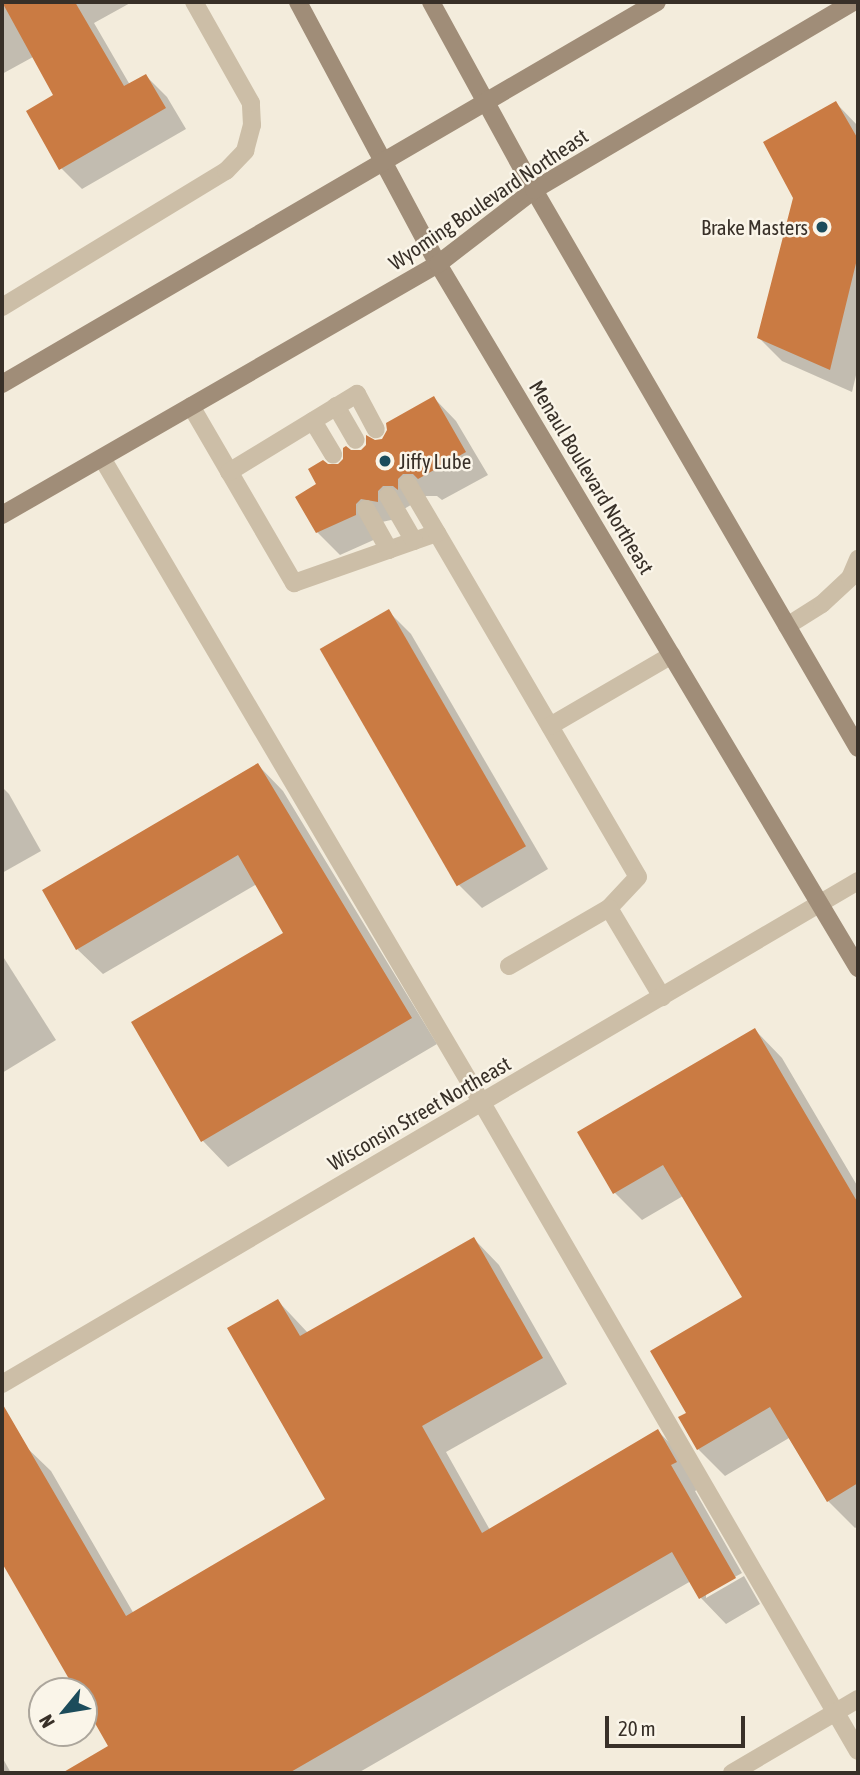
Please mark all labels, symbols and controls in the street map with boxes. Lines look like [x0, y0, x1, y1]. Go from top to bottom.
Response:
street label: Wyoming Boulevard Northeast [384, 123, 592, 275]
place label: Brake Masters [701, 214, 808, 240]
marker: Brake Masters [814, 219, 830, 235]
street label: Menaul Boulevard Northeast [524, 376, 660, 578]
place label: Jiffy Lube [399, 448, 471, 474]
marker: Jiffy Lube [377, 453, 393, 469]
street label: Wisconsin Street Northeast [323, 1050, 515, 1176]
north arrow [28, 1677, 98, 1747]
scale bar [608, 1702, 748, 1746]
text: N [34, 1711, 59, 1732]
text: 20 m [618, 1716, 656, 1740]

